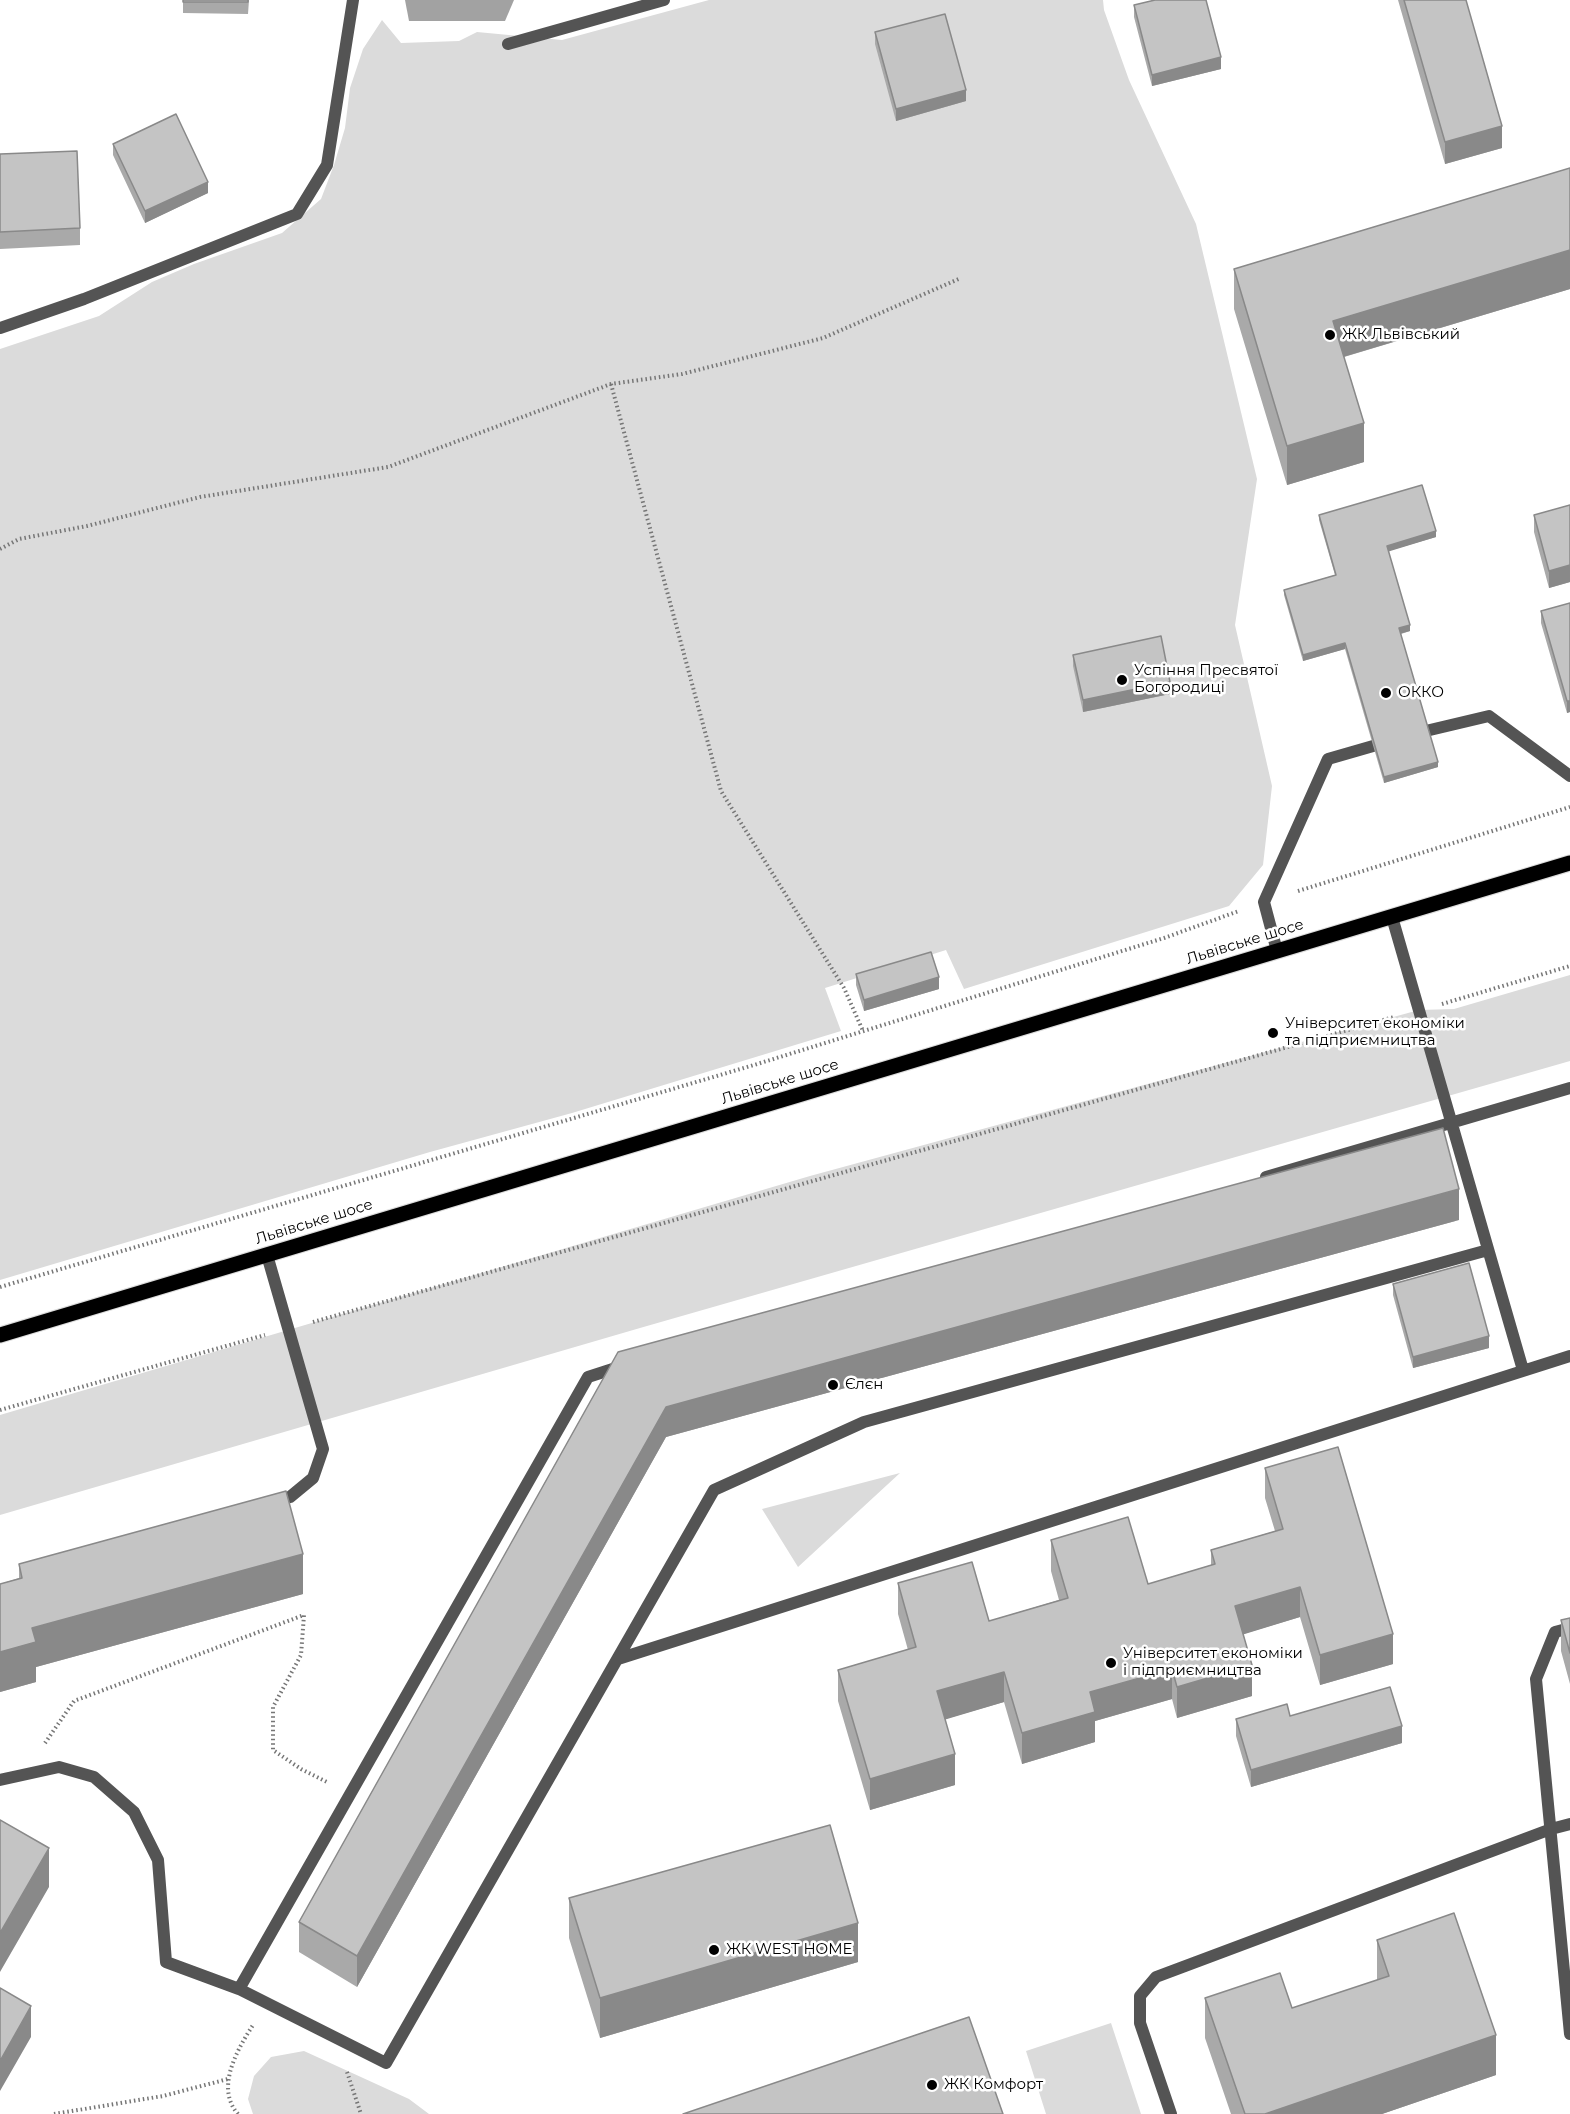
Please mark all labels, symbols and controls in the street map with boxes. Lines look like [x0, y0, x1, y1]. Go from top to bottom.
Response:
place label: ЖК Львівський [1342, 326, 1460, 344]
marker: ЖК Львівський [1323, 328, 1337, 342]
place label: Успіння Пресвятої Богородиці [1134, 662, 1278, 697]
marker: Успіння Пресвятої Богородиці [1115, 673, 1129, 687]
place label: ОККО [1398, 684, 1444, 702]
marker: ОККО [1379, 686, 1393, 700]
street label: Львівське шосе [1184, 916, 1306, 968]
place label: Університет економіки та підприємництва [1285, 1015, 1465, 1050]
marker: Університет економіки та підприємництва [1266, 1026, 1280, 1040]
street label: Львівське шосе [719, 1056, 841, 1108]
street label: Львівське шосе [253, 1196, 375, 1248]
place label: Єлєн [845, 1376, 883, 1394]
marker: Єлєн [826, 1378, 840, 1392]
place label: Університет економіки і підприємництва [1123, 1645, 1303, 1680]
marker: Університет економіки і підприємництва [1104, 1656, 1118, 1670]
place label: ЖК WEST HOME [726, 1941, 853, 1959]
marker: ЖК WEST HOME [707, 1943, 721, 1957]
place label: ЖК Комфорт [944, 2076, 1043, 2094]
marker: ЖК Комфорт [925, 2078, 939, 2092]

